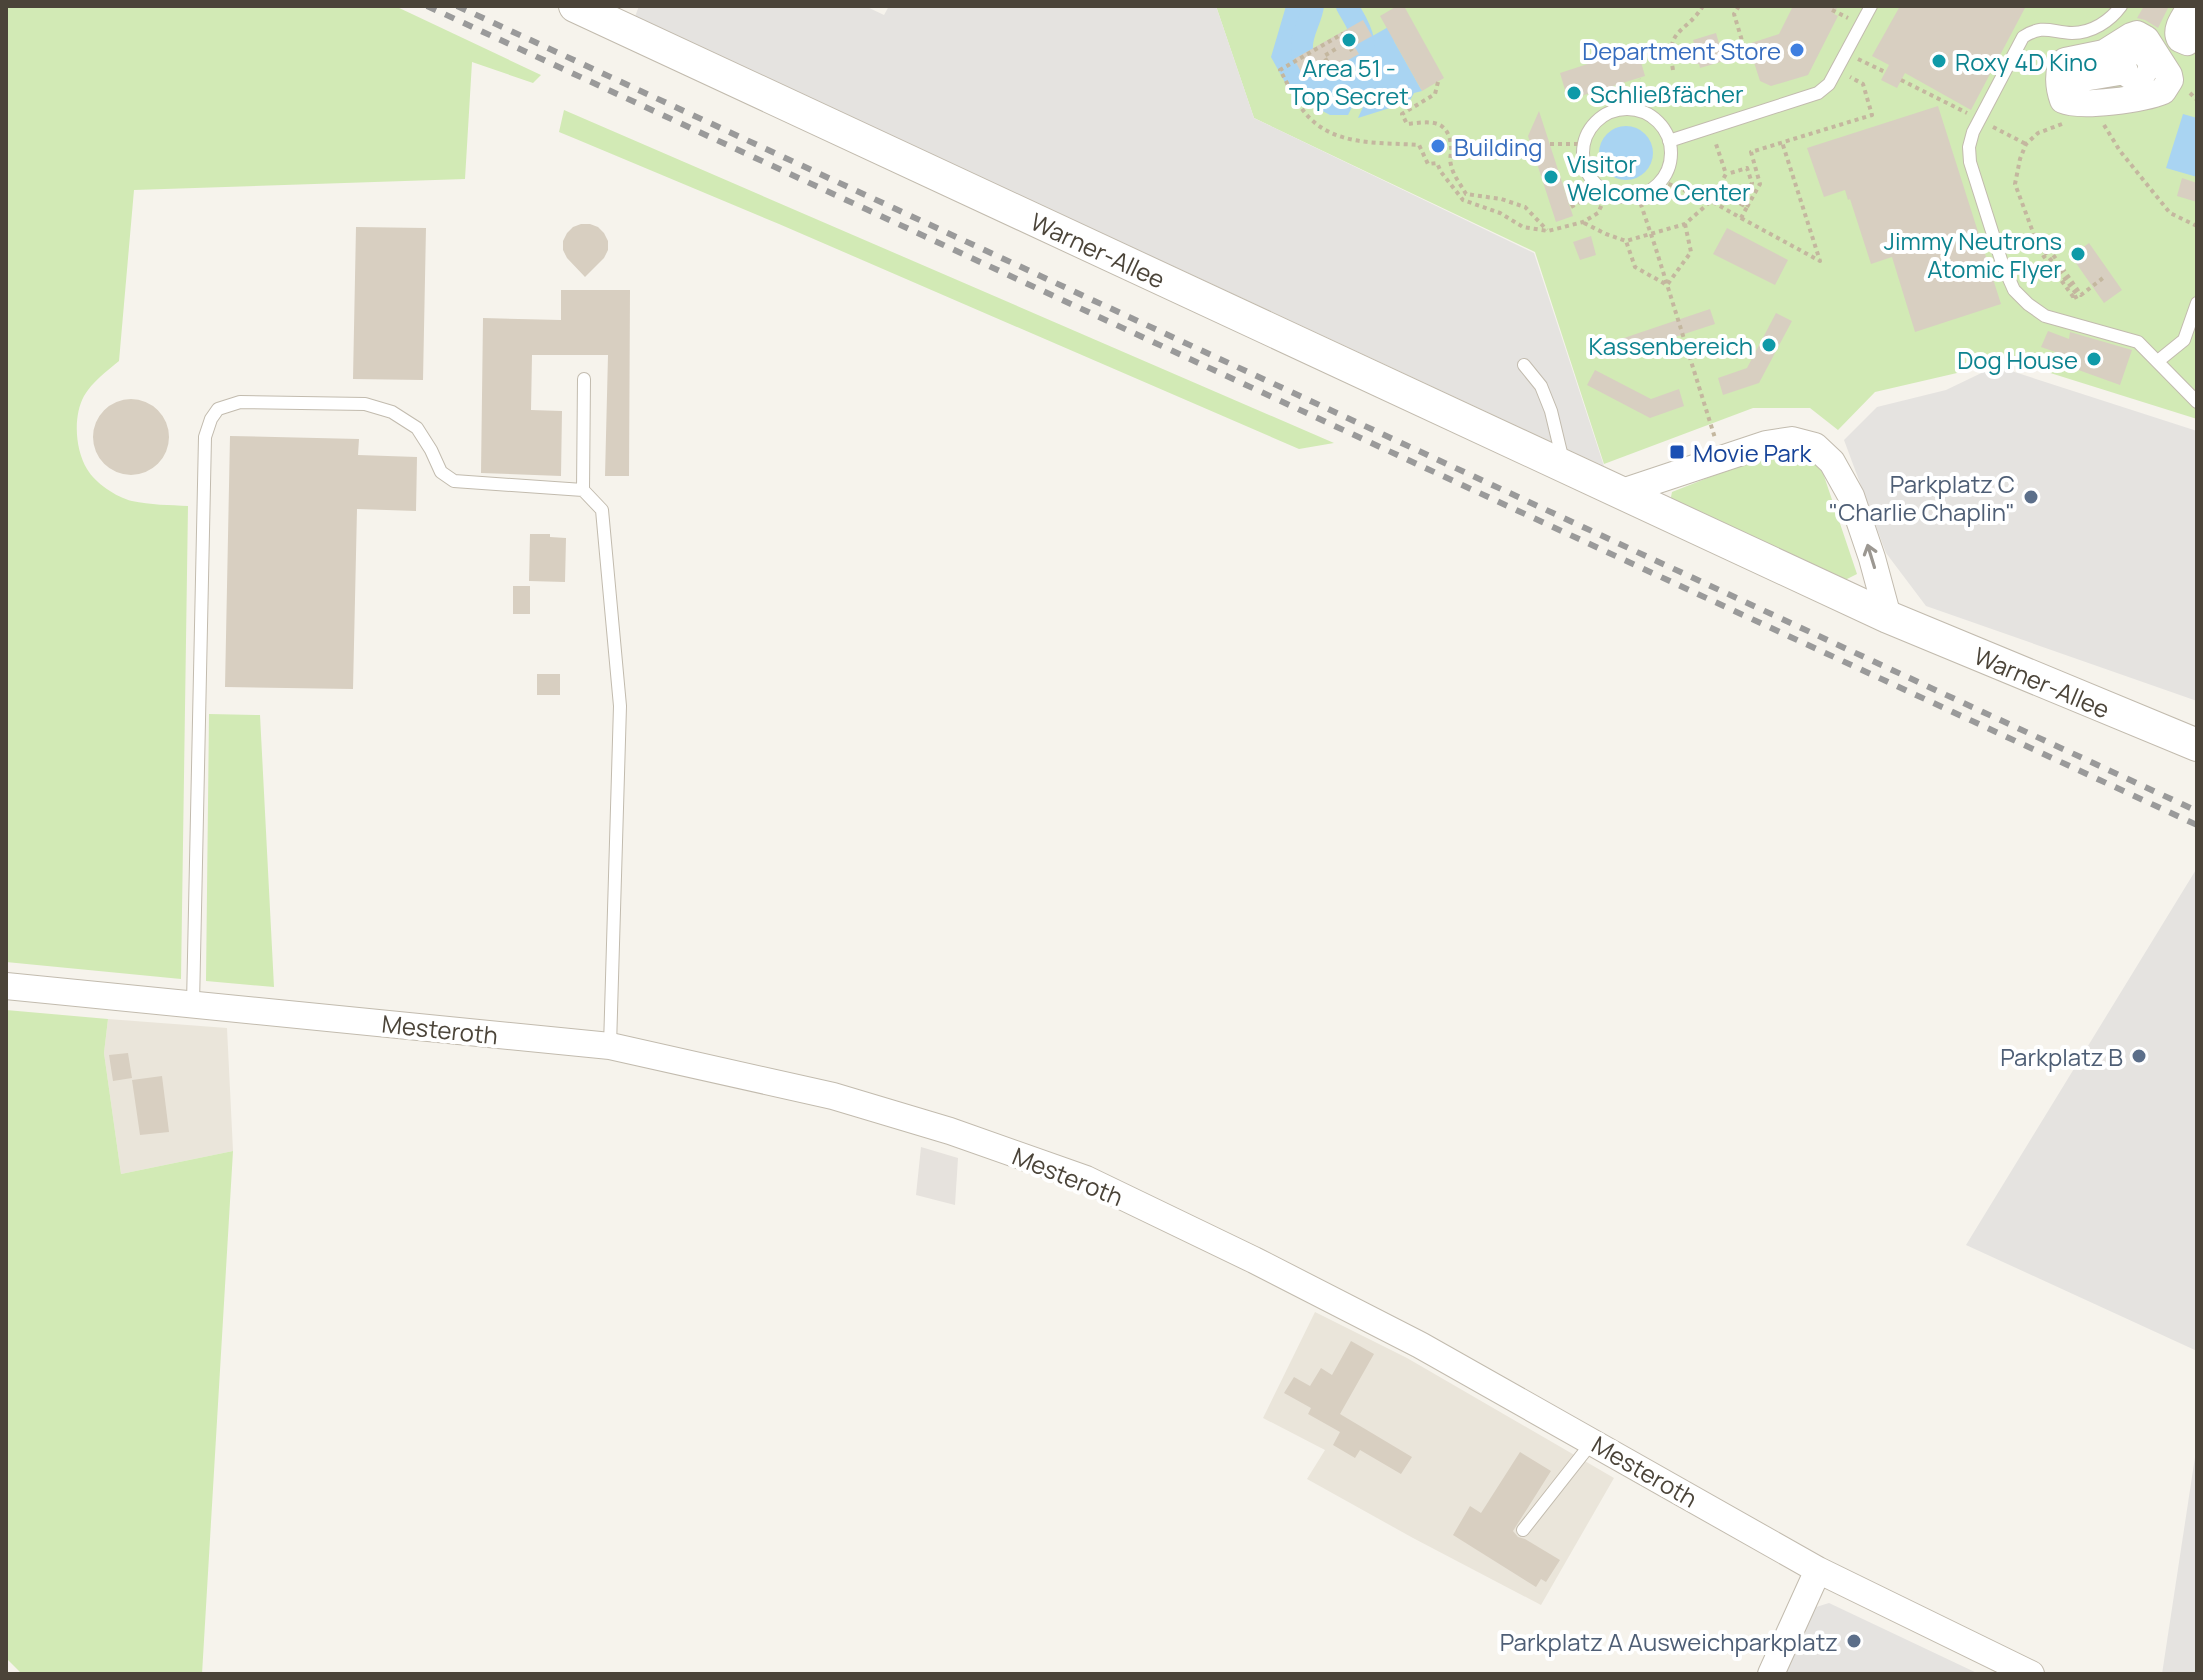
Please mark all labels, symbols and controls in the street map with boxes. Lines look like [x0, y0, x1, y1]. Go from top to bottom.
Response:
marker: Area 51 - Top Secret [1340, 31, 1358, 49]
place label: Department Store [1582, 34, 1781, 67]
marker: Department Store [1788, 41, 1806, 59]
place label: Roxy 4D Kino [1955, 45, 2097, 78]
place label: Area 51 - Top Secret [1289, 51, 1409, 112]
marker: Roxy 4D Kino [1930, 52, 1948, 70]
place label: Schließfächer [1590, 77, 1744, 110]
marker: Schließfächer [1565, 84, 1583, 102]
place label: Building [1454, 130, 1542, 163]
marker: Building [1429, 137, 1447, 155]
place label: Visitor Welcome Center [1567, 147, 1751, 208]
marker: Visitor Welcome Center [1542, 168, 1560, 186]
street label: Warner-Allee [1026, 205, 1170, 295]
place label: Jimmy Neutrons Atomic Flyer [1884, 224, 2062, 285]
marker: Jimmy Neutrons Atomic Flyer [2069, 245, 2087, 263]
place label: Kassenbereich [1588, 329, 1753, 362]
marker: Kassenbereich [1760, 336, 1778, 354]
place label: Dog House [1957, 343, 2078, 376]
marker: Dog House [2085, 350, 2103, 368]
place label: Movie Park [1693, 436, 1812, 469]
marker: Movie Park [1668, 443, 1686, 461]
place label: Parkplatz C "Charlie Chaplin" [1829, 467, 2015, 528]
marker: Parkplatz C "Charlie Chaplin" [2022, 488, 2040, 506]
one-way arrow [1863, 544, 1878, 570]
street label: Warner-Allee [1969, 639, 2115, 725]
street label: Mesteroth [380, 1007, 500, 1051]
place label: Parkplatz B [2000, 1040, 2123, 1073]
marker: Parkplatz B [2130, 1047, 2148, 1065]
street label: Mesteroth [1008, 1139, 1128, 1213]
street label: Mesteroth [1586, 1428, 1704, 1514]
place label: Parkplatz A Ausweichparkplatz [1500, 1625, 1838, 1658]
marker: Parkplatz A Ausweichparkplatz [1845, 1632, 1863, 1650]

